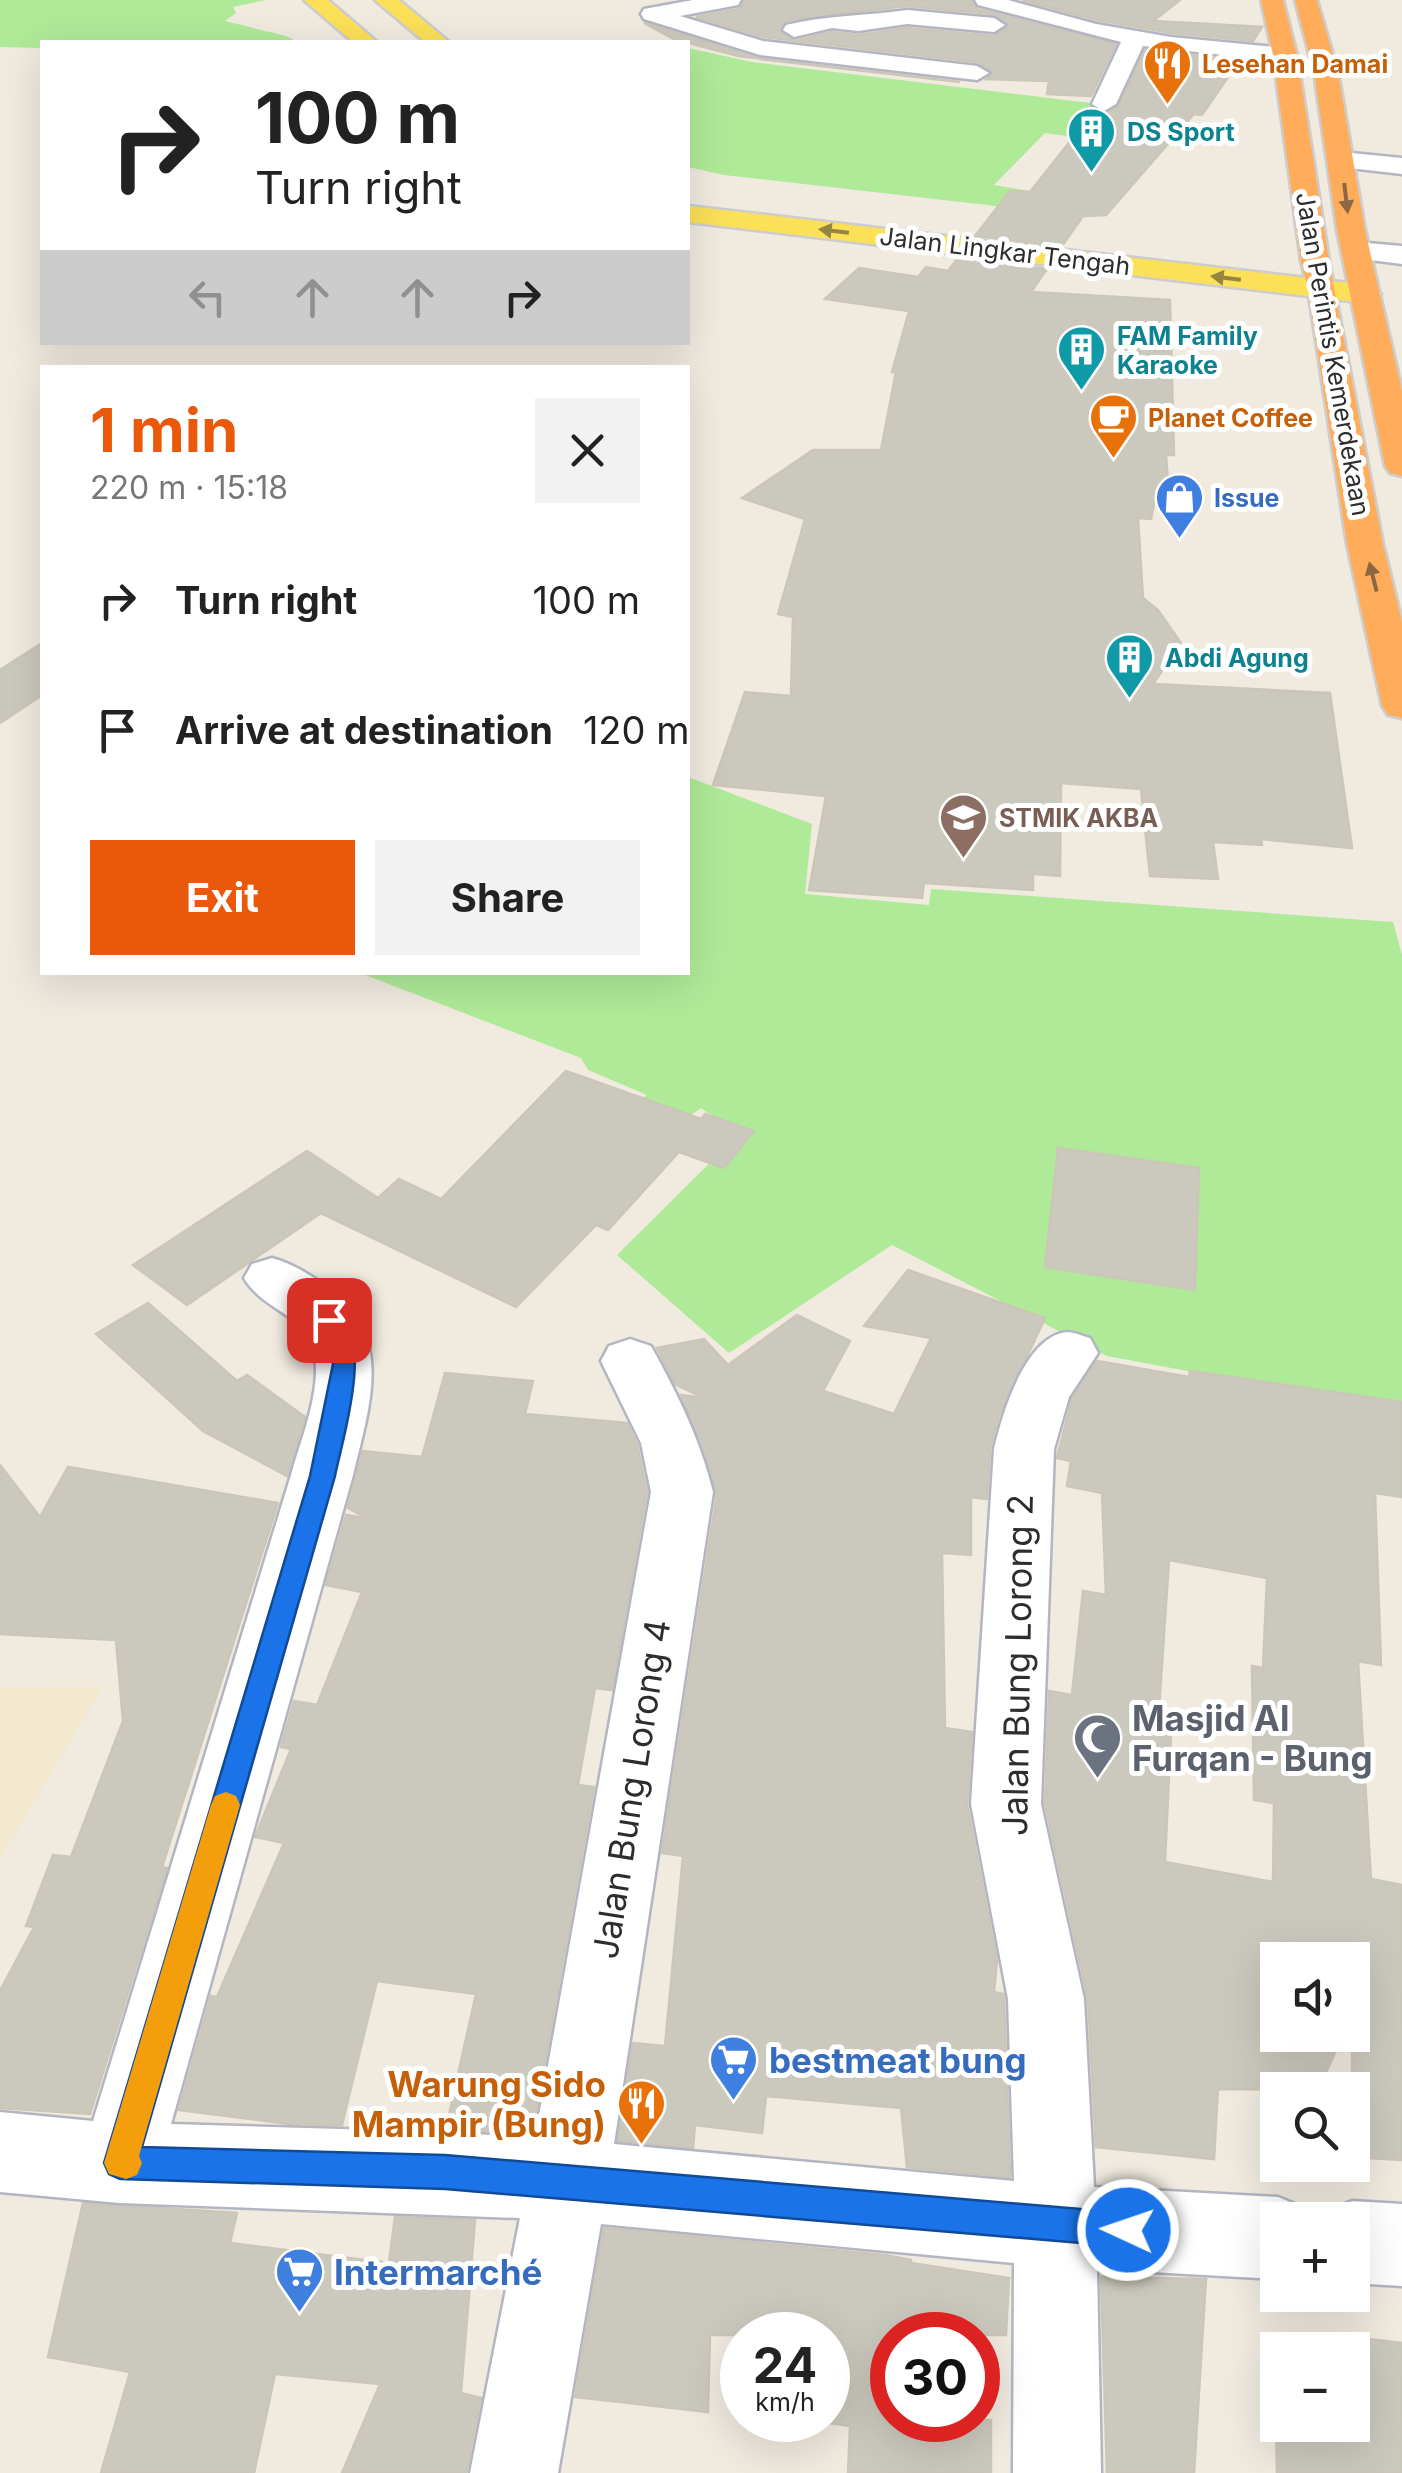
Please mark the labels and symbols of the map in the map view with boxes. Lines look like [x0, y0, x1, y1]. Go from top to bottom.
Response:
restaurant icon: Lesehan Damai [1141, 38, 1193, 106]
place label: Lesehan Damai [1202, 49, 1388, 79]
building icon: DS Sport [1066, 106, 1118, 174]
place label: DS Sport [1127, 117, 1235, 147]
one-way arrow [1338, 183, 1354, 214]
street label: Jalan Perintis Kemerdekaan [1290, 190, 1376, 518]
street label: Jalan Lingkar Tengah [878, 221, 1132, 281]
one-way arrow [818, 223, 849, 239]
one-way arrow [1210, 270, 1241, 286]
place label: FAM Family Karaoke [1117, 321, 1258, 380]
building icon: FAM Family Karaoke [1056, 324, 1108, 392]
cafe icon: Planet Coffee [1087, 392, 1139, 460]
place label: Planet Coffee [1148, 403, 1313, 433]
shop icon: Issue [1153, 472, 1205, 540]
place label: Issue [1214, 483, 1279, 513]
one-way arrow [1365, 561, 1380, 592]
building icon: Abdi Agung [1104, 632, 1156, 700]
place label: Abdi Agung [1165, 643, 1309, 673]
school or university icon: STMIK AKBA [938, 792, 990, 860]
place label: STMIK AKBA [999, 803, 1158, 833]
pin [287, 1278, 372, 1363]
street label: Jalan Bung Lorong 2 [993, 1494, 1041, 1836]
street label: Jalan Bung Lorong 4 [583, 1616, 679, 1962]
place label: Masjid Al Furqan - Bung [1132, 1697, 1373, 1779]
mosque icon: Masjid Al Furqan - Bung [1071, 1712, 1123, 1780]
supermarket icon: bestmeat bung [708, 2034, 760, 2102]
place label: bestmeat bung [769, 2039, 1027, 2081]
place label: Warung Sido Mampir (Bung) [352, 2063, 606, 2145]
restaurant icon: Warung Sido Mampir (Bung) [615, 2078, 667, 2146]
position arrow [1076, 2178, 1180, 2282]
supermarket icon: Intermarché [273, 2246, 325, 2314]
place label: Intermarché [334, 2251, 542, 2293]
speed limit sign: 30 [870, 2312, 1000, 2442]

